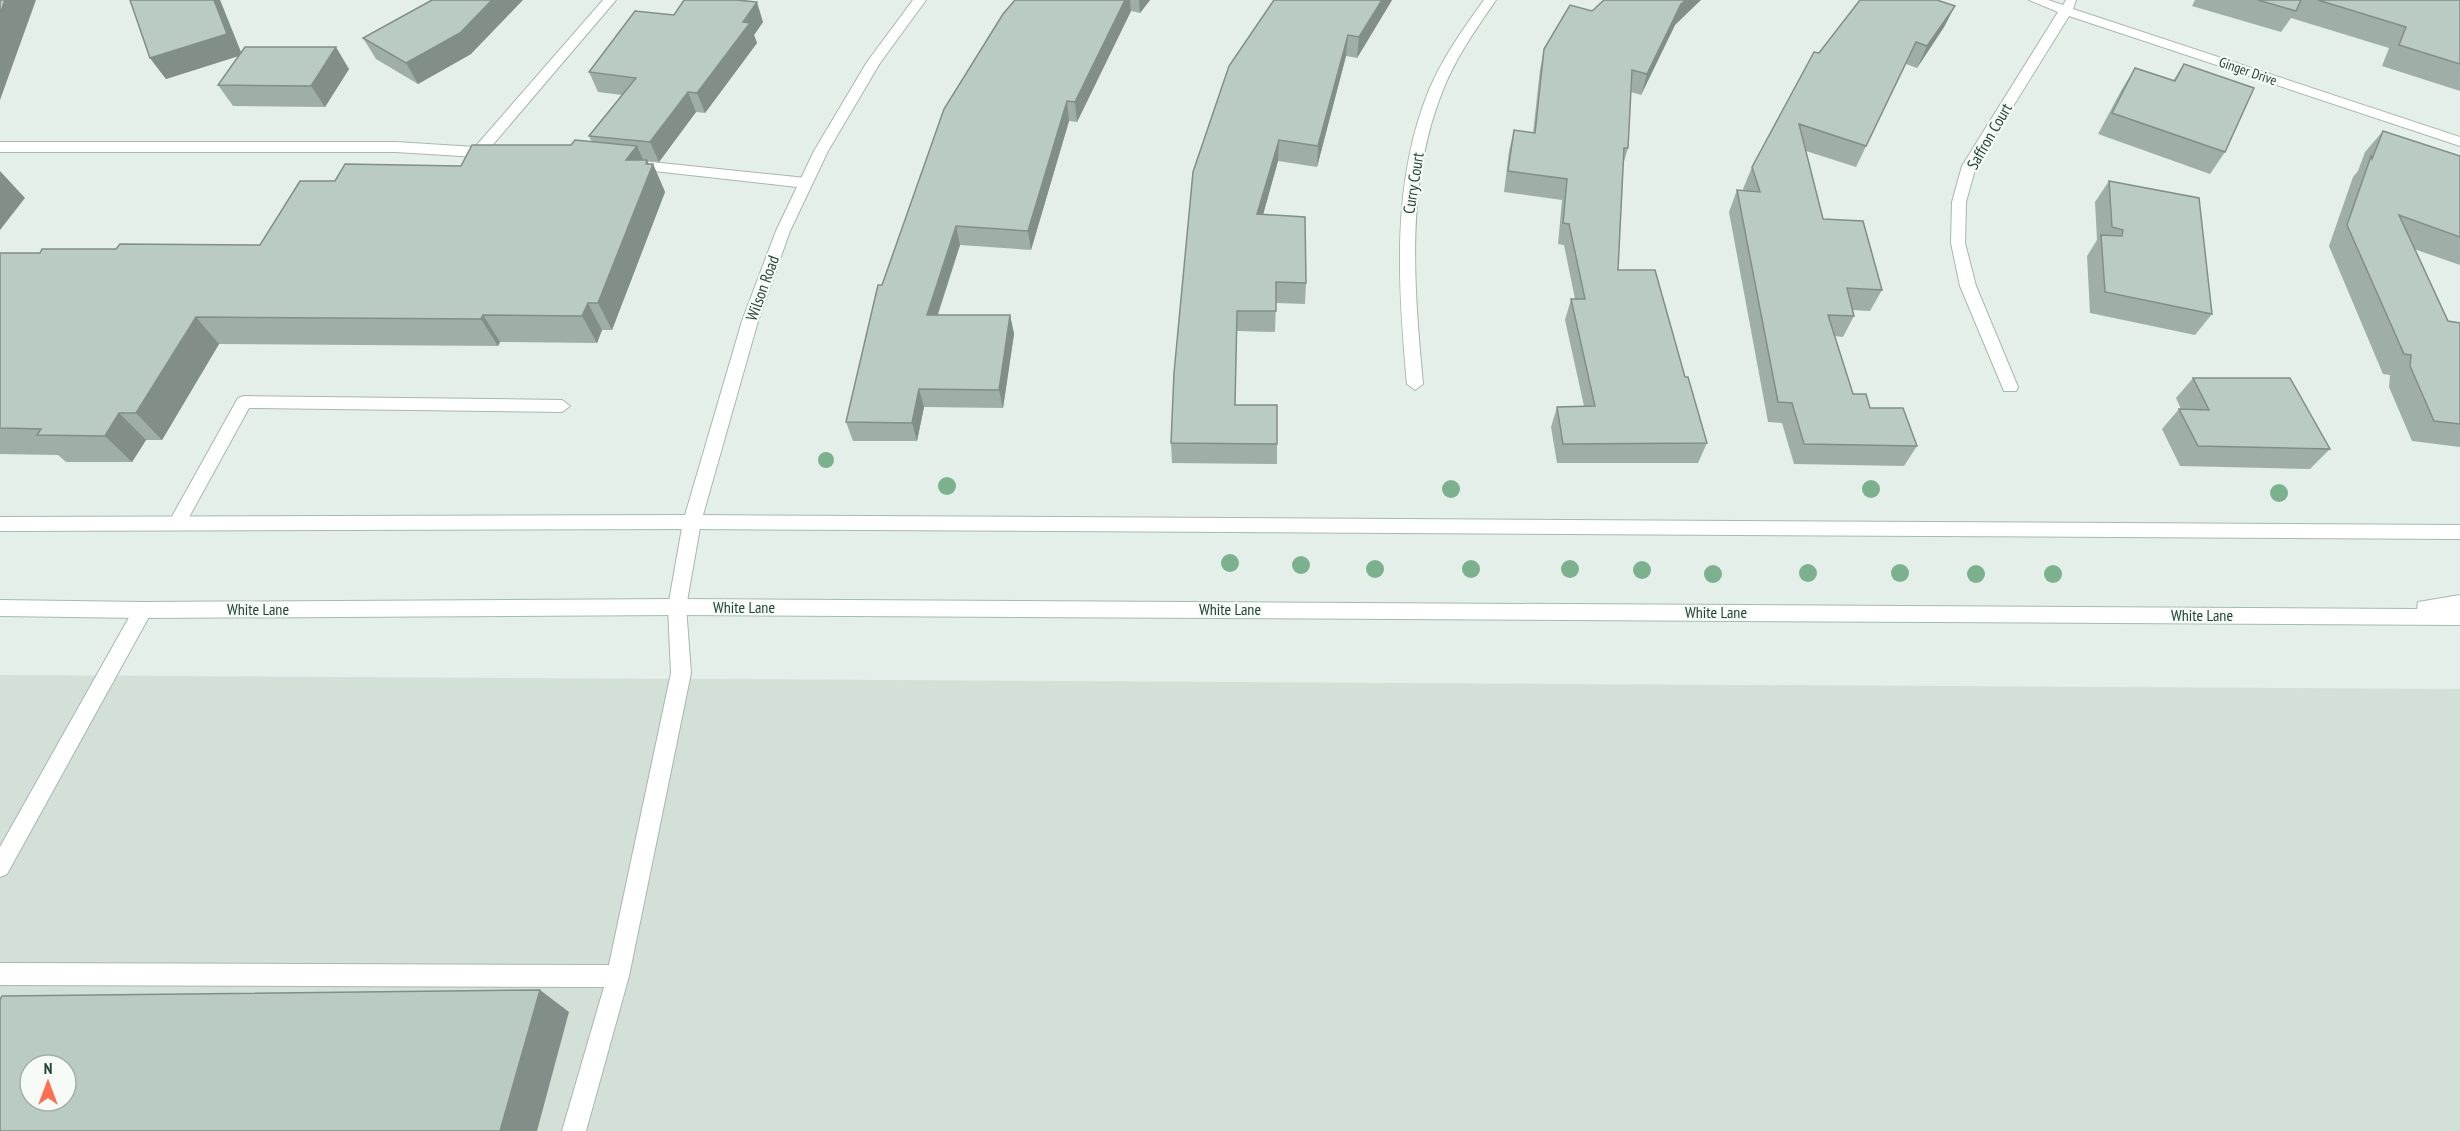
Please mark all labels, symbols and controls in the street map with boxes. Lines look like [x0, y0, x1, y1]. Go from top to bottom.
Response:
street label: Ginger Drive [2217, 53, 2280, 89]
street label: Saffron Court [1962, 99, 2016, 173]
street label: Curry Court [1398, 150, 1428, 215]
street label: Wilson Road [741, 253, 783, 323]
street label: White Lane [713, 597, 775, 617]
street label: White Lane [227, 599, 289, 619]
street label: White Lane [1199, 599, 1261, 619]
street label: White Lane [1685, 602, 1747, 622]
street label: White Lane [2171, 605, 2233, 625]
north arrow [18, 1053, 78, 1113]
text: N [44, 1058, 52, 1078]

